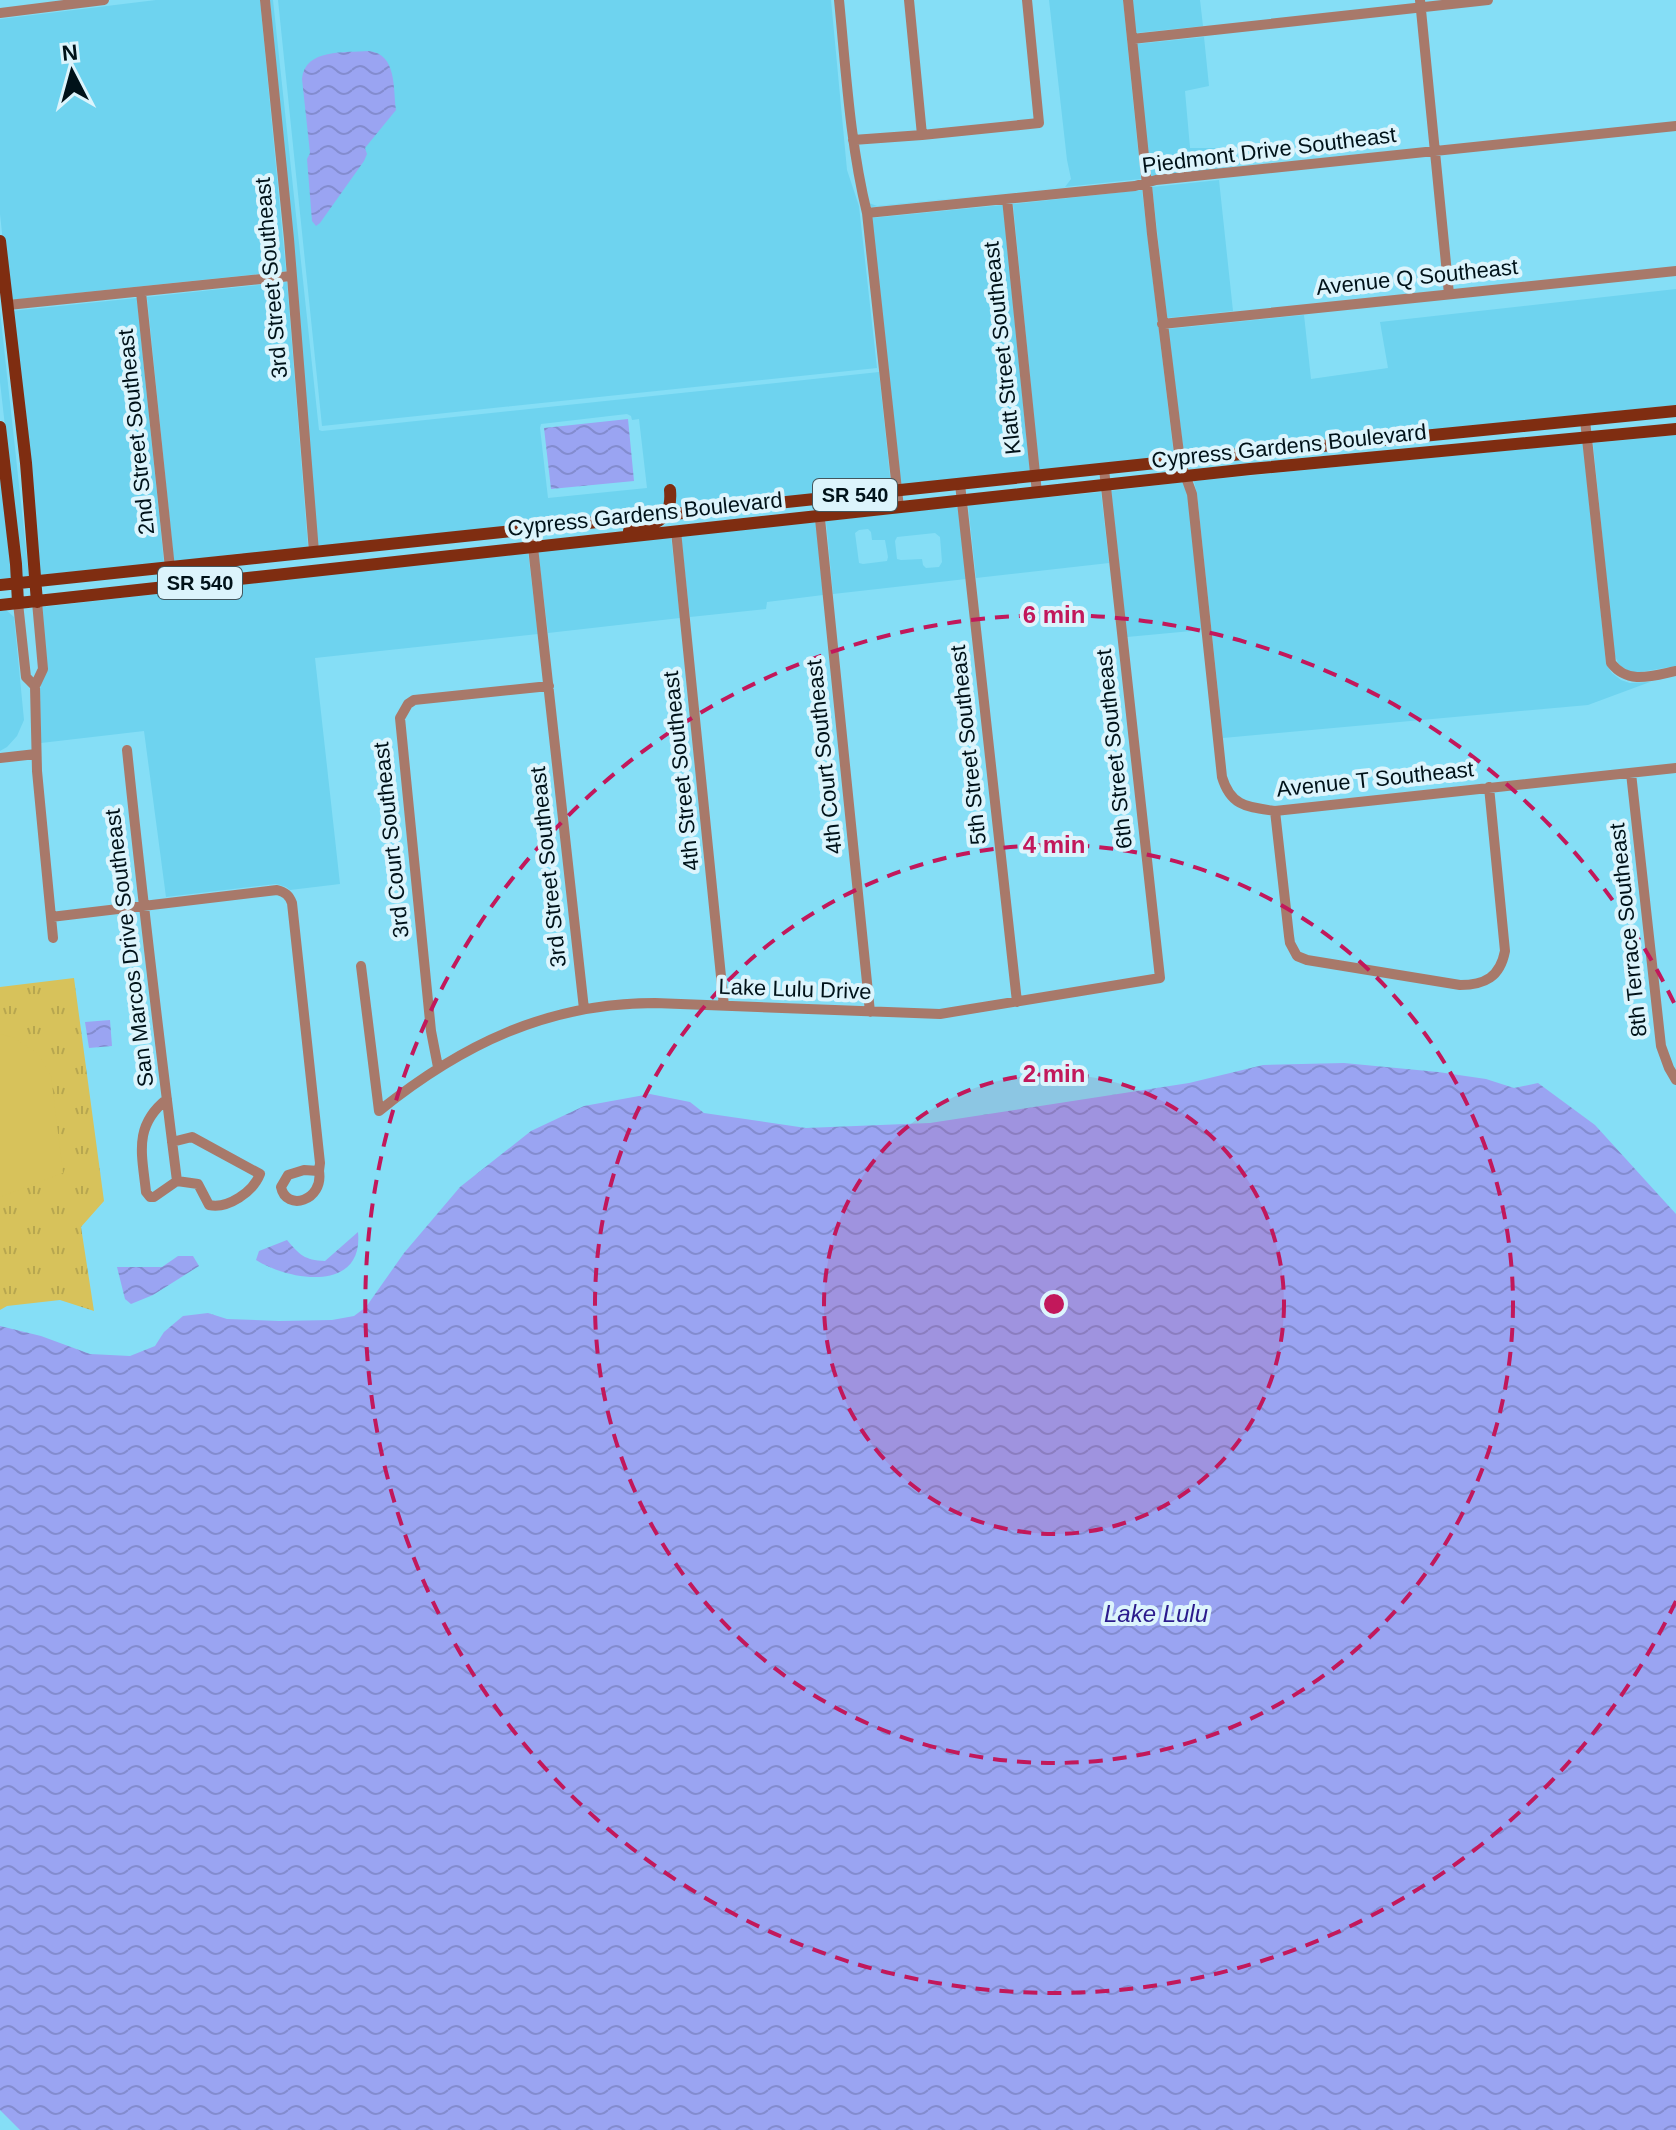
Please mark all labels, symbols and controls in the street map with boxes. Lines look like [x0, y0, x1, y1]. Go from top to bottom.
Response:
north arrow [32, 32, 112, 112]
text: N [61, 39, 79, 66]
street label: Piedmont Drive Southeast [1141, 122, 1397, 178]
street label: 3rd Street Southeast [250, 176, 292, 380]
street label: Klatt Street Southeast [978, 240, 1026, 456]
street label: Avenue Q Southeast [1315, 254, 1519, 300]
street label: 2nd Street Southeast [113, 328, 159, 536]
street label: Cypress Gardens Boulevard [1150, 419, 1428, 473]
road number: SR 540 [813, 479, 897, 511]
street label: Cypress Gardens Boulevard [506, 487, 784, 541]
road number: SR 540 [158, 567, 242, 599]
text: 6 min [1023, 601, 1085, 628]
street label: 5th Street Southeast [945, 644, 991, 846]
street label: 6th Street Southeast [1091, 648, 1137, 850]
street label: 4th Court Southeast [801, 658, 847, 856]
street label: 4th Street Southeast [658, 670, 704, 872]
street label: 3rd Court Southeast [368, 741, 414, 939]
street label: Avenue T Southeast [1275, 756, 1475, 802]
street label: 3rd Street Southeast [525, 765, 571, 969]
street label: San Marcos Drive Southeast [100, 808, 158, 1088]
street label: 8th Terrace Southeast [1604, 822, 1652, 1038]
text: 4 min [1023, 831, 1085, 858]
street label: Lake Lulu Drive [718, 974, 872, 1004]
text: 2 min [1023, 1060, 1085, 1087]
centre of rings [1040, 1290, 1068, 1318]
water label: Lake Lulu [1104, 1600, 1208, 1627]

